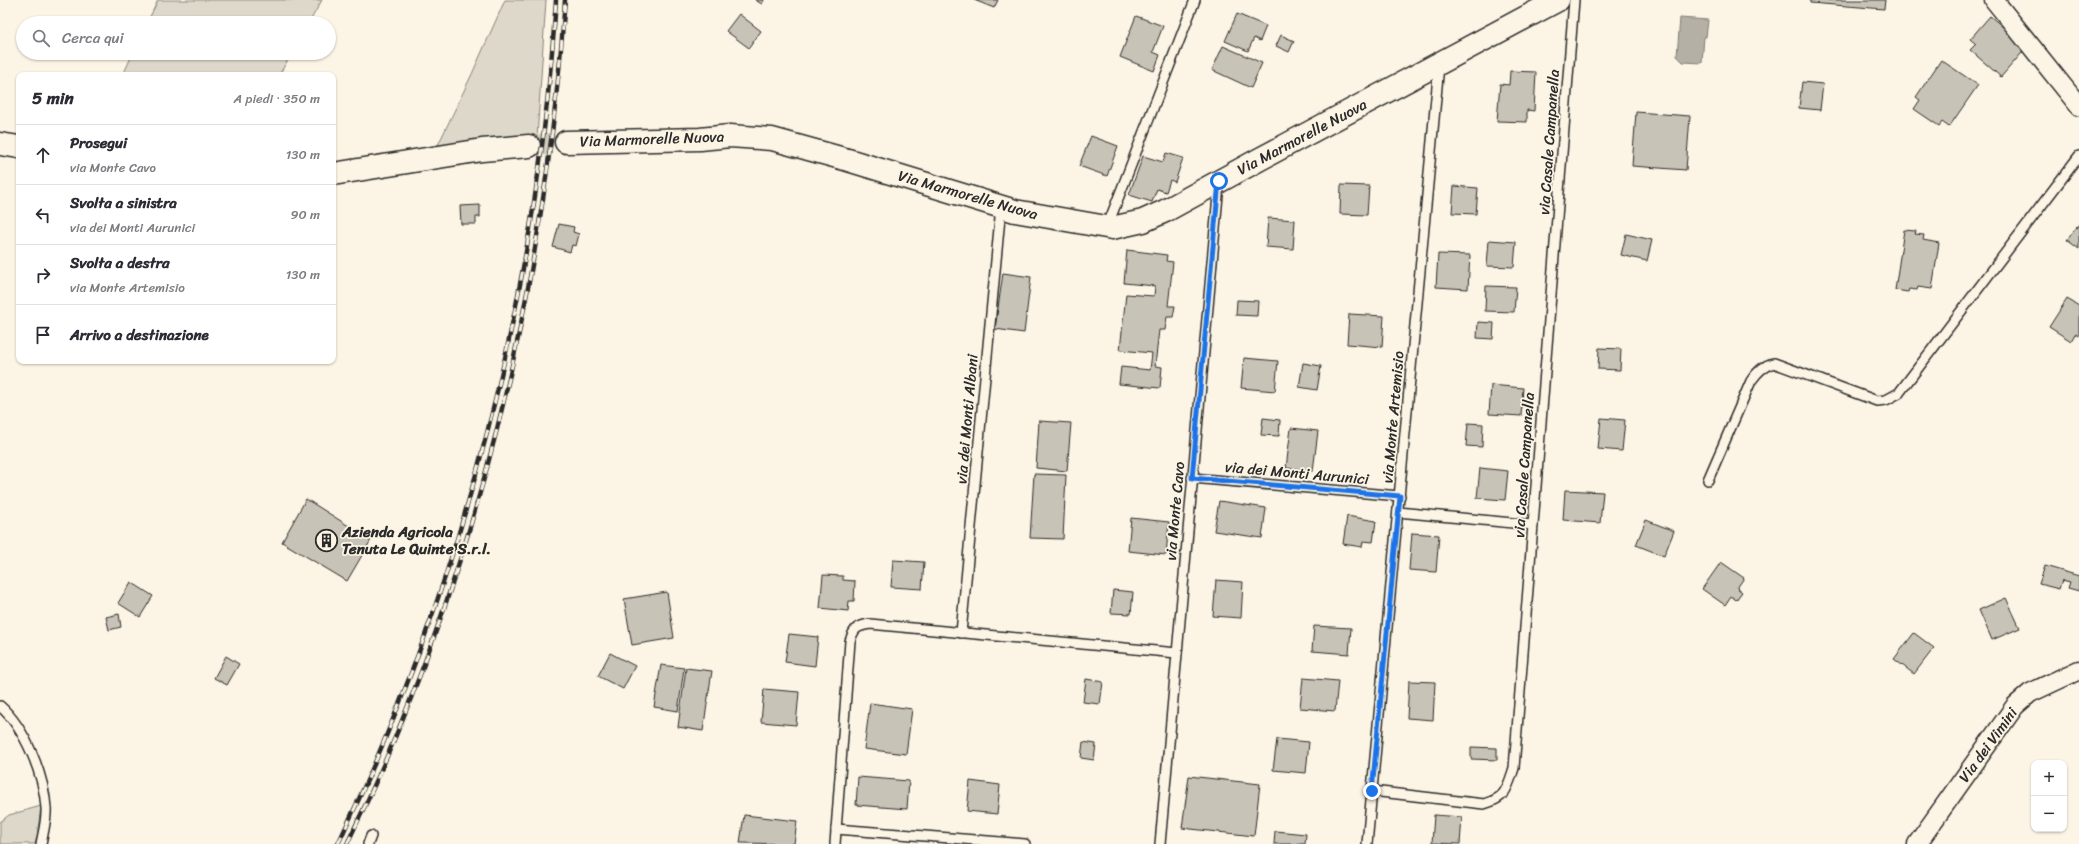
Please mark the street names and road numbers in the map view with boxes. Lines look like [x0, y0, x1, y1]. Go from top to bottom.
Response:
street label: via Casale Campanella [1531, 68, 1567, 216]
street label: Via Marmorelle Nuova [1232, 91, 1372, 182]
street label: Via Marmorelle Nuova [579, 123, 725, 155]
street label: Via Marmorelle Nuova [895, 163, 1041, 228]
street label: via Monte Artemisio [1374, 349, 1412, 484]
street label: via dei Monti Albani [948, 352, 986, 485]
street label: via Casale Campanella [1506, 391, 1542, 539]
street label: via dei Monti Aurunici [1224, 454, 1371, 492]
street label: via Monte Cavo [1158, 460, 1192, 562]
street label: Via dei Vimini [1952, 701, 2025, 788]

